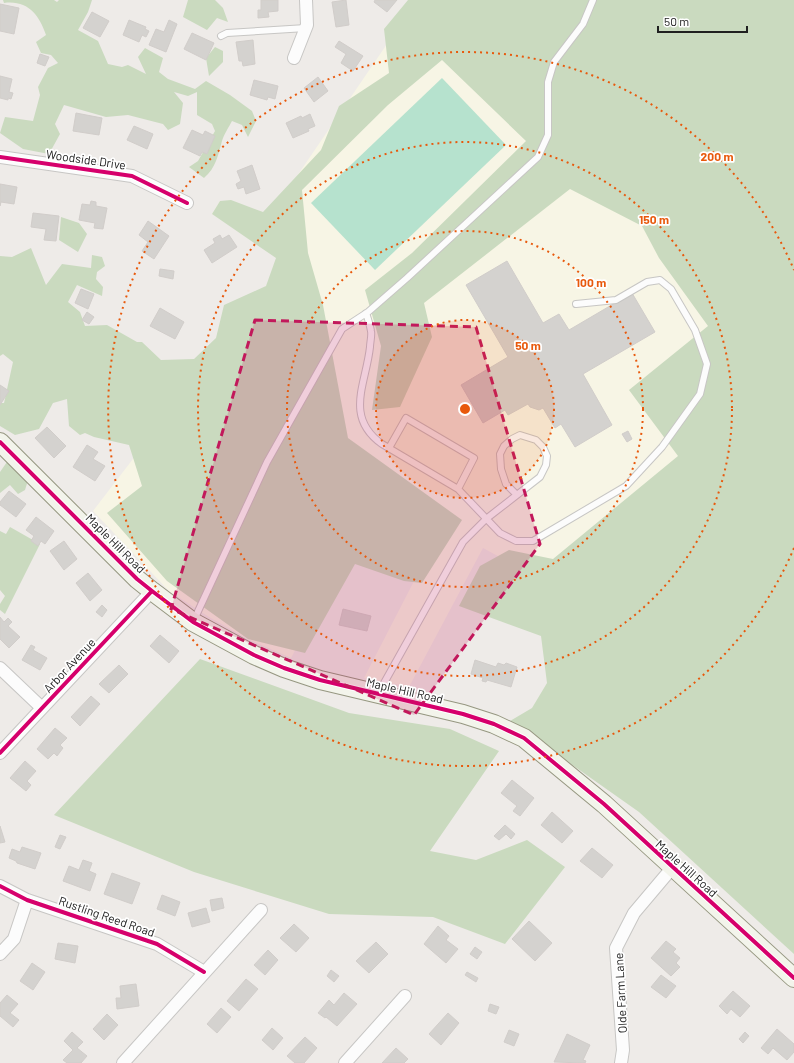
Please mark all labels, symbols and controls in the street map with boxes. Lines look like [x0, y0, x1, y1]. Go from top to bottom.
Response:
scale bar [658, 8, 747, 34]
text: 50 m [664, 14, 689, 28]
street label: Woodside Drive [45, 146, 127, 172]
text: 200 m [701, 149, 733, 163]
text: 150 m [639, 212, 669, 226]
text: 100 m [576, 275, 606, 289]
text: 50 m [515, 338, 541, 352]
centre of rings [458, 402, 472, 416]
street label: Maple Hill Road [83, 510, 149, 576]
street label: Arbor Avenue [40, 635, 98, 695]
street label: Maple Hill Road [365, 674, 445, 706]
street label: Maple Hill Road [653, 837, 721, 899]
street label: Rustling Reed Road [57, 893, 157, 939]
street label: Olde Farm Lane [611, 952, 629, 1034]

